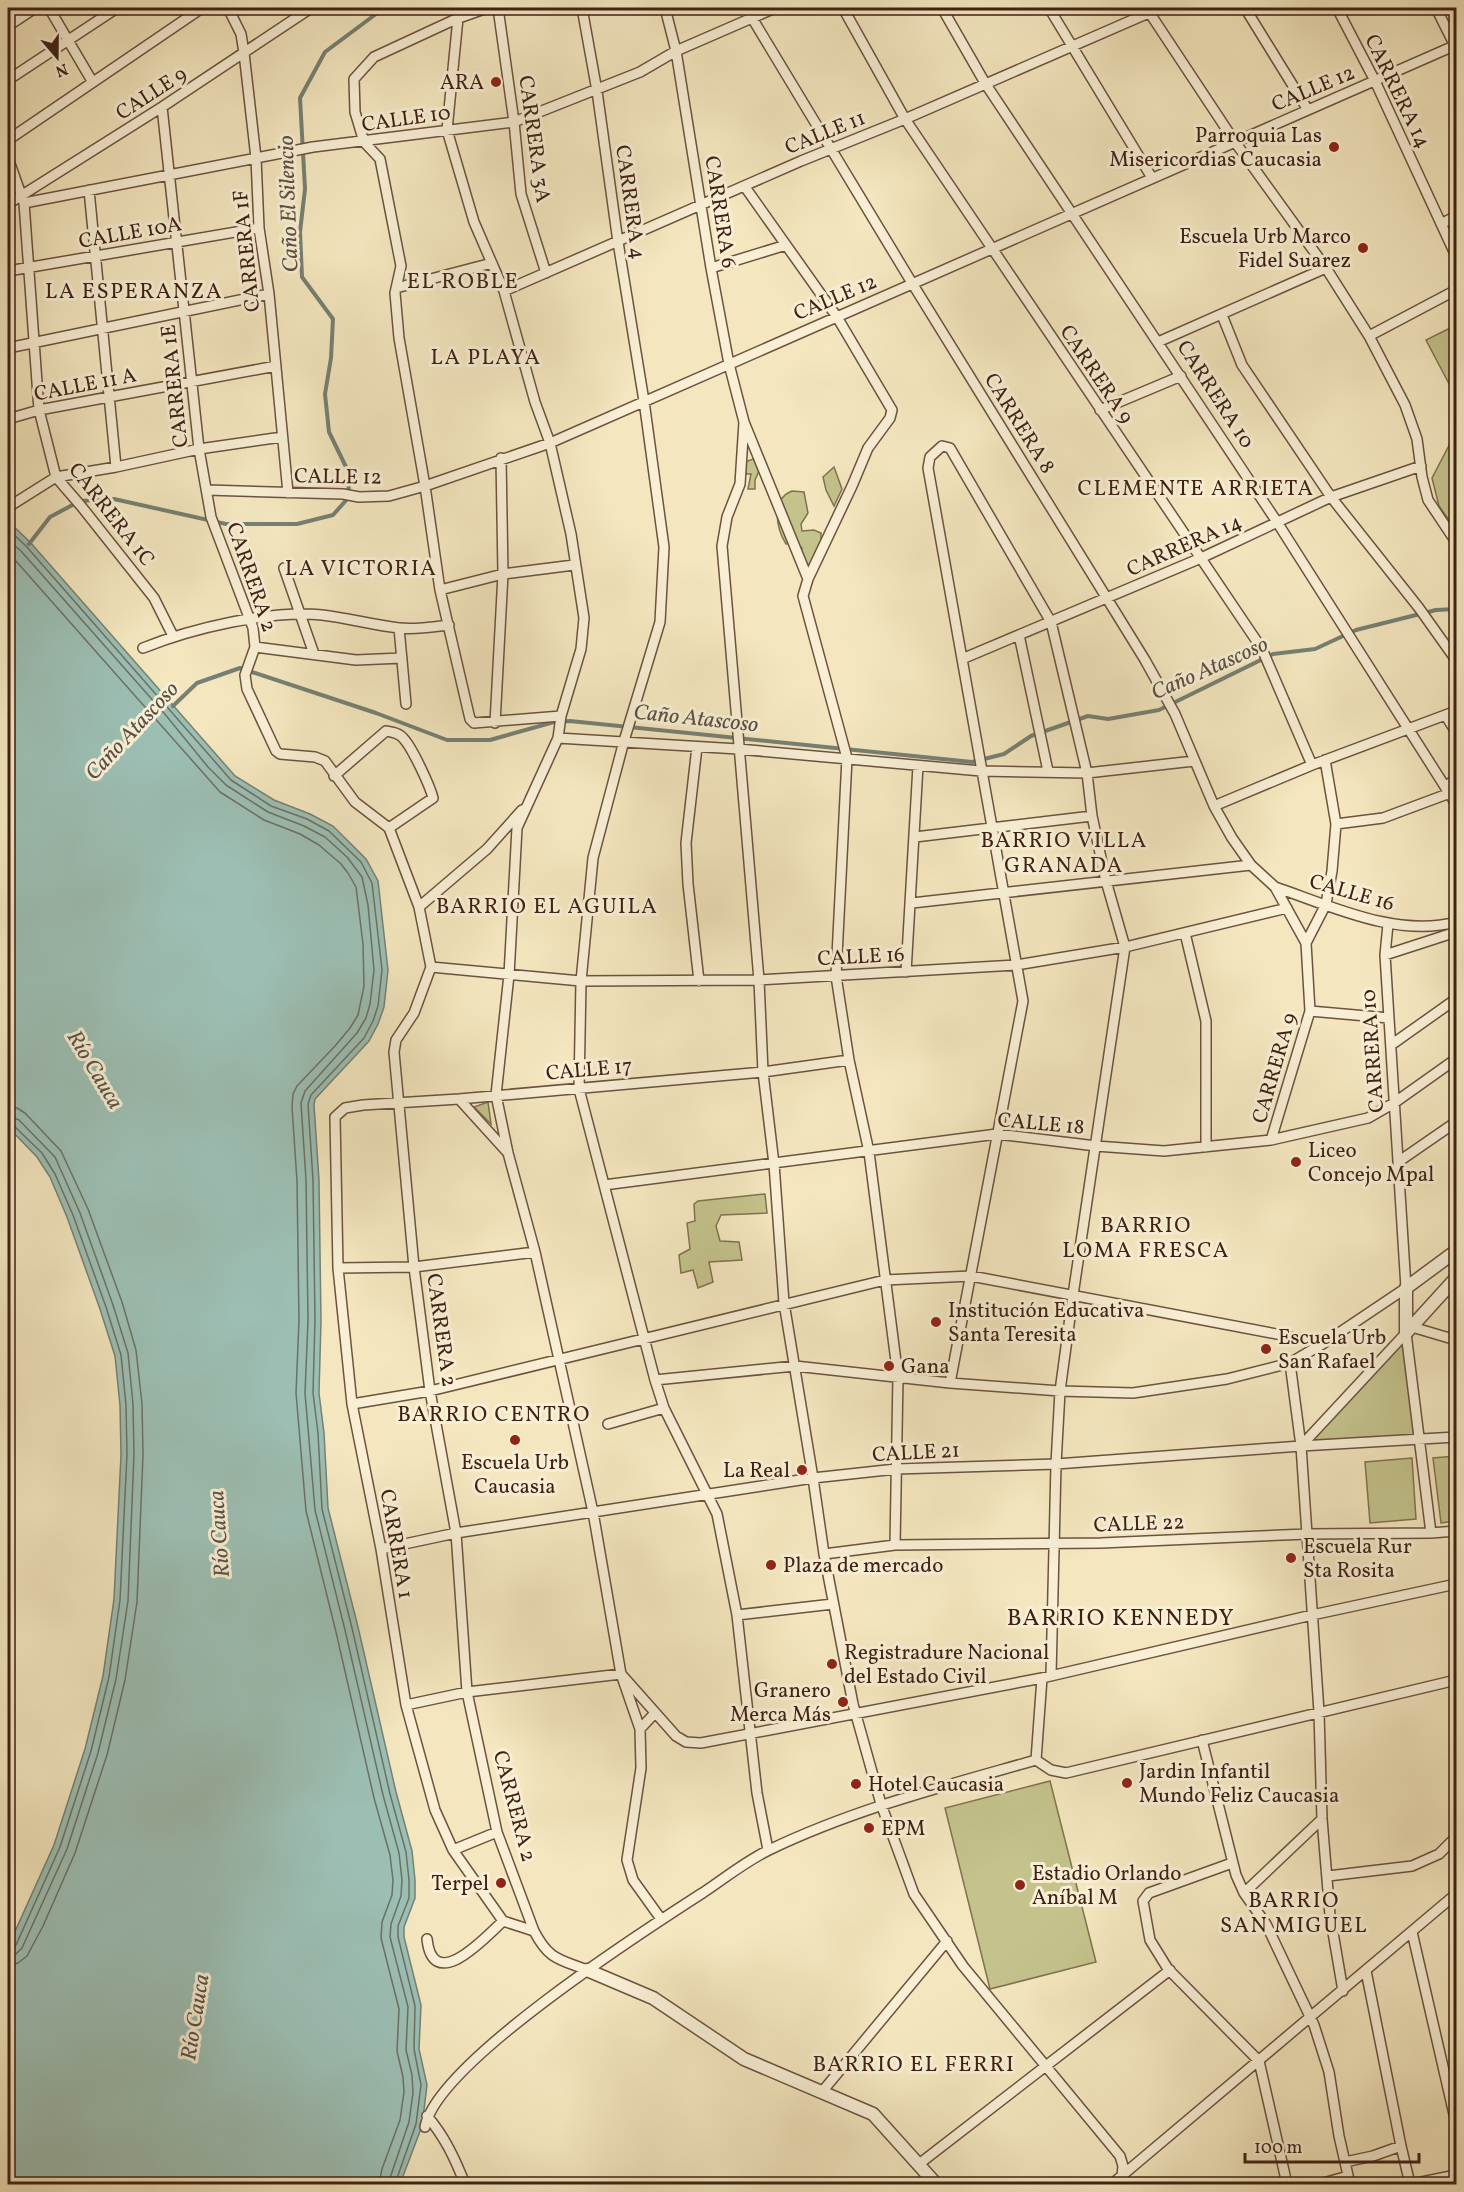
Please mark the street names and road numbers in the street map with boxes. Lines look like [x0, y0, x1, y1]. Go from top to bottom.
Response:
street label: CARRERA 14 [1357, 30, 1437, 154]
street label: CALLE 12 [1267, 59, 1360, 120]
street label: CALLE 9 [111, 60, 193, 128]
street label: CARRERA 3A [510, 74, 557, 205]
street label: CALLE 10 [360, 99, 452, 140]
street label: CALLE 11 [781, 104, 870, 163]
street label: CARRERA 4 [607, 143, 652, 261]
street label: CARRERA 6 [696, 154, 743, 271]
street label: CARRERA 1F [227, 188, 268, 313]
street label: CALLE 10A [77, 210, 184, 257]
street label: CALLE 12 [789, 268, 882, 329]
street label: CARRERA 9 [1052, 320, 1140, 430]
street label: CARRERA 1E [155, 323, 196, 449]
street label: CARRERA 10 [1169, 335, 1261, 455]
street label: CALLE 11 A [32, 361, 139, 410]
street label: CARRERA 8 [976, 368, 1061, 480]
street label: CARRERA 1C [61, 457, 161, 573]
street label: CALLE 12 [294, 462, 382, 493]
street label: CARRERA 14 [1122, 508, 1247, 585]
street label: CARRERA 2 [218, 519, 283, 636]
street label: CALLE 16 [1306, 867, 1397, 919]
street label: CALLE 16 [817, 941, 905, 974]
street label: CARRERA 10 [1355, 988, 1392, 1114]
street label: CARRERA 9 [1246, 1010, 1305, 1127]
street label: CALLE 17 [545, 1052, 634, 1089]
street label: CALLE 18 [996, 1106, 1086, 1143]
street label: CARRERA 2 [418, 1272, 463, 1389]
street label: CALLE 21 [871, 1437, 961, 1470]
street label: CARRERA 1 [372, 1487, 419, 1601]
street label: CALLE 22 [1093, 1508, 1185, 1541]
street label: CARRERA 2 [485, 1748, 542, 1865]

